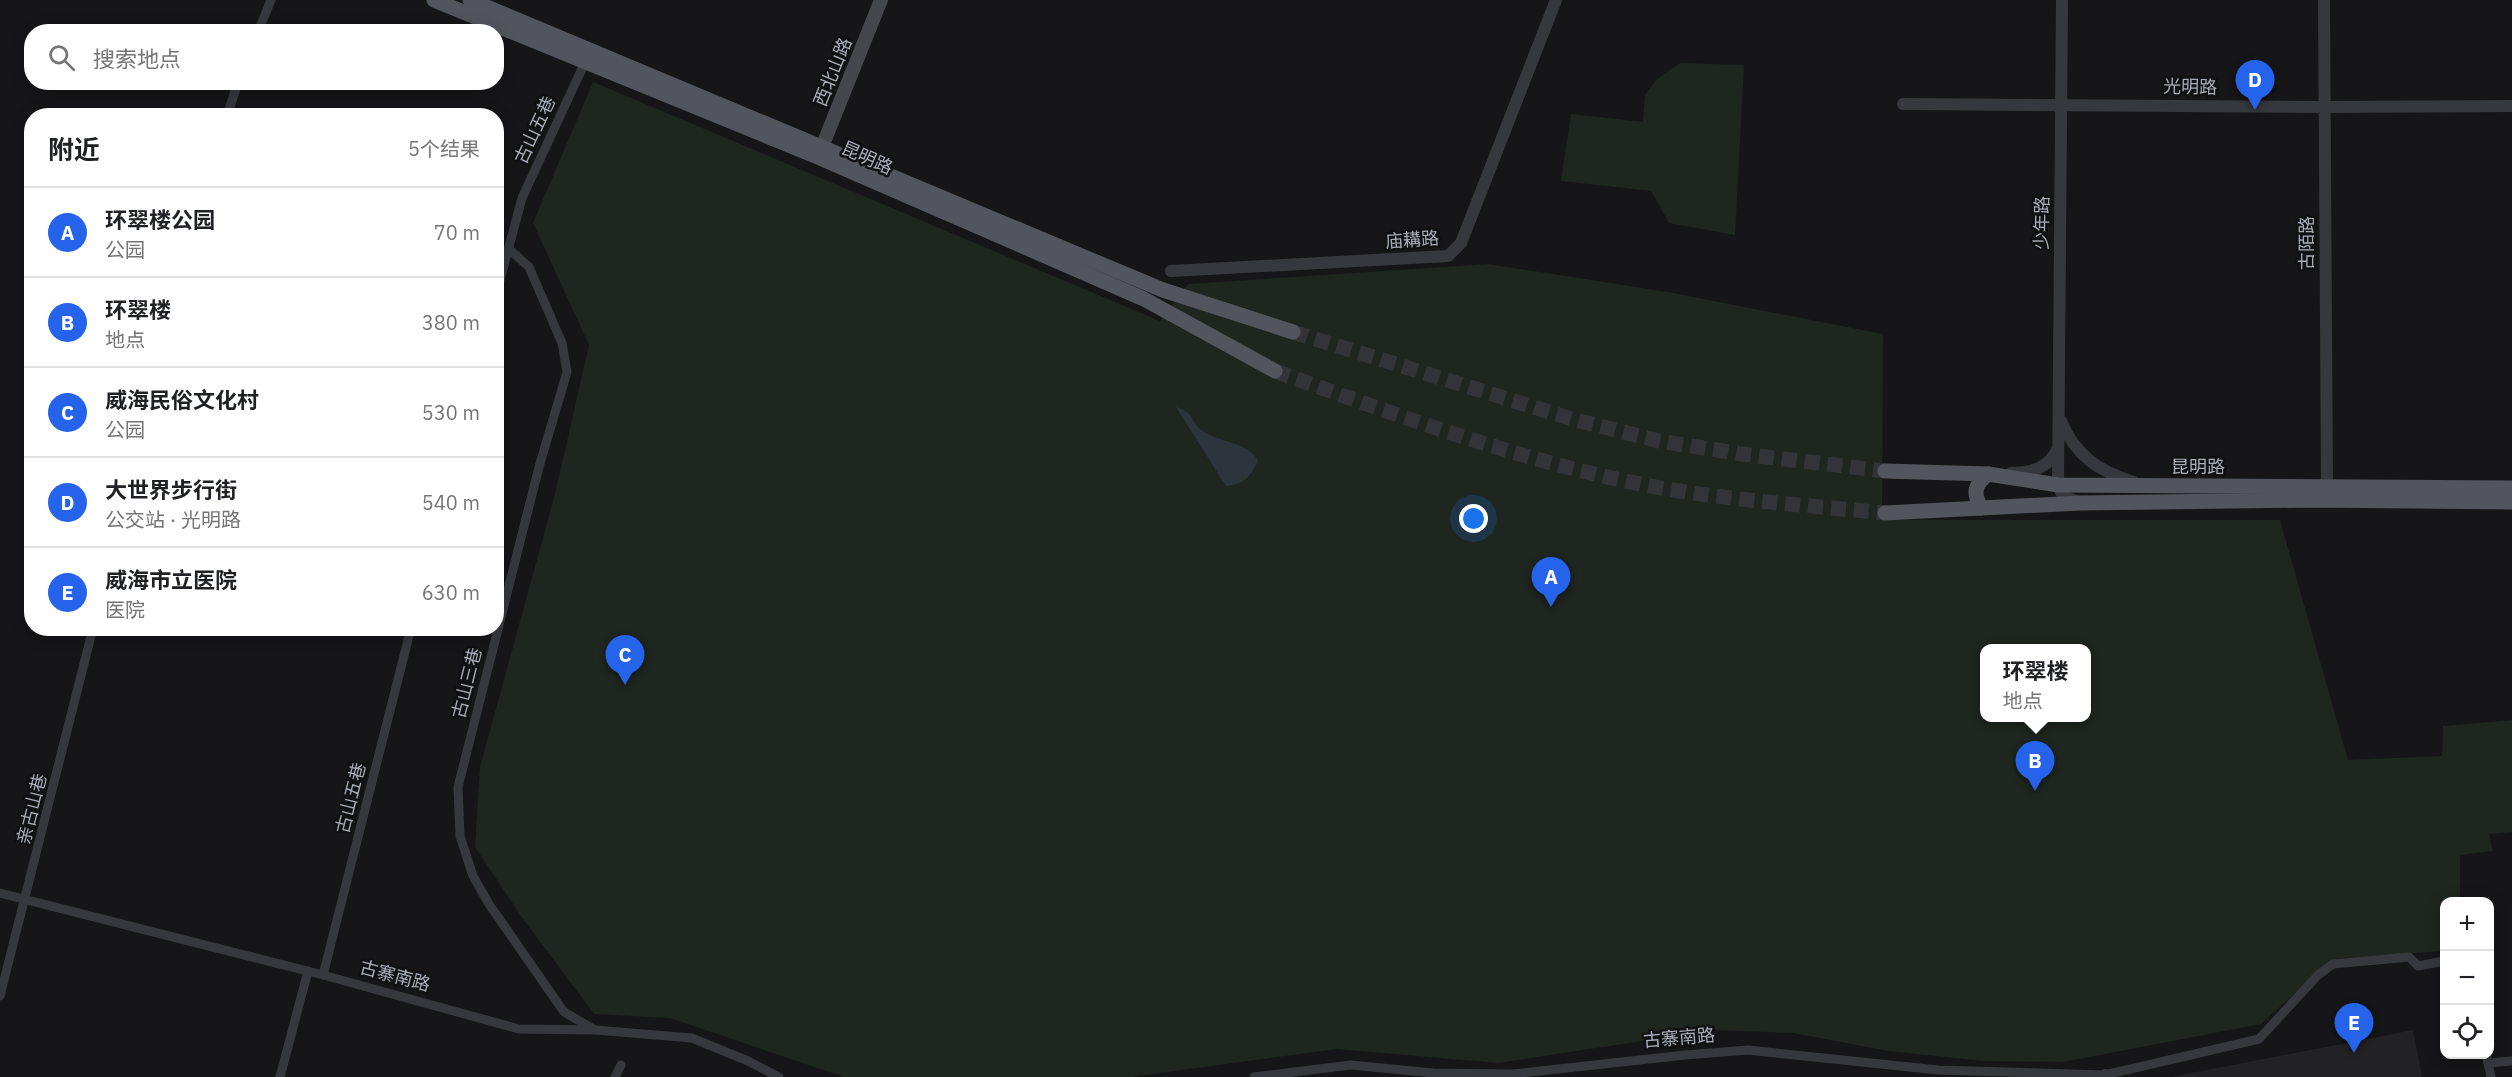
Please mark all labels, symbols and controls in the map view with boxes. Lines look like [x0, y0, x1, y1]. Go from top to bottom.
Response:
search box [24, 24, 504, 90]
street label: 西北山路 [808, 34, 857, 109]
icon: search [45, 41, 78, 74]
text: 搜索地点 [93, 44, 181, 73]
pin: D [2236, 60, 2274, 110]
street label: 光明路 [2163, 75, 2217, 98]
street label: 古山五巷 [509, 92, 560, 167]
text: 附近 [48, 132, 100, 166]
text: 5个结果 [408, 135, 480, 162]
street label: 昆明路 [838, 136, 897, 179]
street label: 少年路 [2030, 196, 2053, 250]
text: 环翠楼公园 [105, 205, 215, 234]
street label: 古陌路 [2295, 216, 2318, 270]
text: A [61, 219, 74, 246]
text: 70 m [434, 219, 480, 246]
street label: 庙耩路 [1384, 226, 1440, 253]
text: 公园 [105, 236, 145, 263]
text: 环翠楼 [105, 295, 171, 324]
text: B [61, 309, 74, 336]
text: 380 m [422, 309, 480, 336]
text: 地点 [105, 326, 145, 353]
text: 威海民俗文化村 [105, 385, 259, 414]
text: C [61, 399, 74, 426]
text: 530 m [422, 399, 480, 426]
text: 公园 [105, 416, 145, 443]
street label: 昆明路 [2171, 455, 2225, 478]
text: 大世界步行街 [105, 475, 237, 504]
text: D [61, 489, 74, 516]
text: 540 m [422, 489, 480, 516]
your location [1459, 504, 1488, 533]
text: 公交站 · 光明路 [105, 506, 241, 533]
pin: A [1532, 558, 1570, 607]
text: 威海市立医院 [105, 565, 237, 594]
text: E [61, 579, 74, 606]
text: 630 m [422, 579, 480, 606]
text: 医院 [105, 596, 145, 623]
pin: C [606, 636, 644, 685]
popup [1980, 644, 2091, 722]
street label: 古山三巷 [447, 645, 486, 721]
text: 环翠楼 [2002, 656, 2069, 685]
text: 地点 [2002, 687, 2042, 714]
pin: B [2016, 742, 2054, 791]
street label: 古山五巷 [331, 760, 370, 836]
street label: 亲古山巷 [12, 771, 51, 847]
map controls [2440, 897, 2494, 1059]
button: + [2440, 897, 2494, 951]
button: − [2440, 951, 2494, 1005]
street label: 古寨南路 [357, 955, 433, 996]
pin: E [2334, 1004, 2374, 1053]
button: locate [2440, 1005, 2494, 1059]
street label: 古寨南路 [1642, 1023, 1716, 1052]

